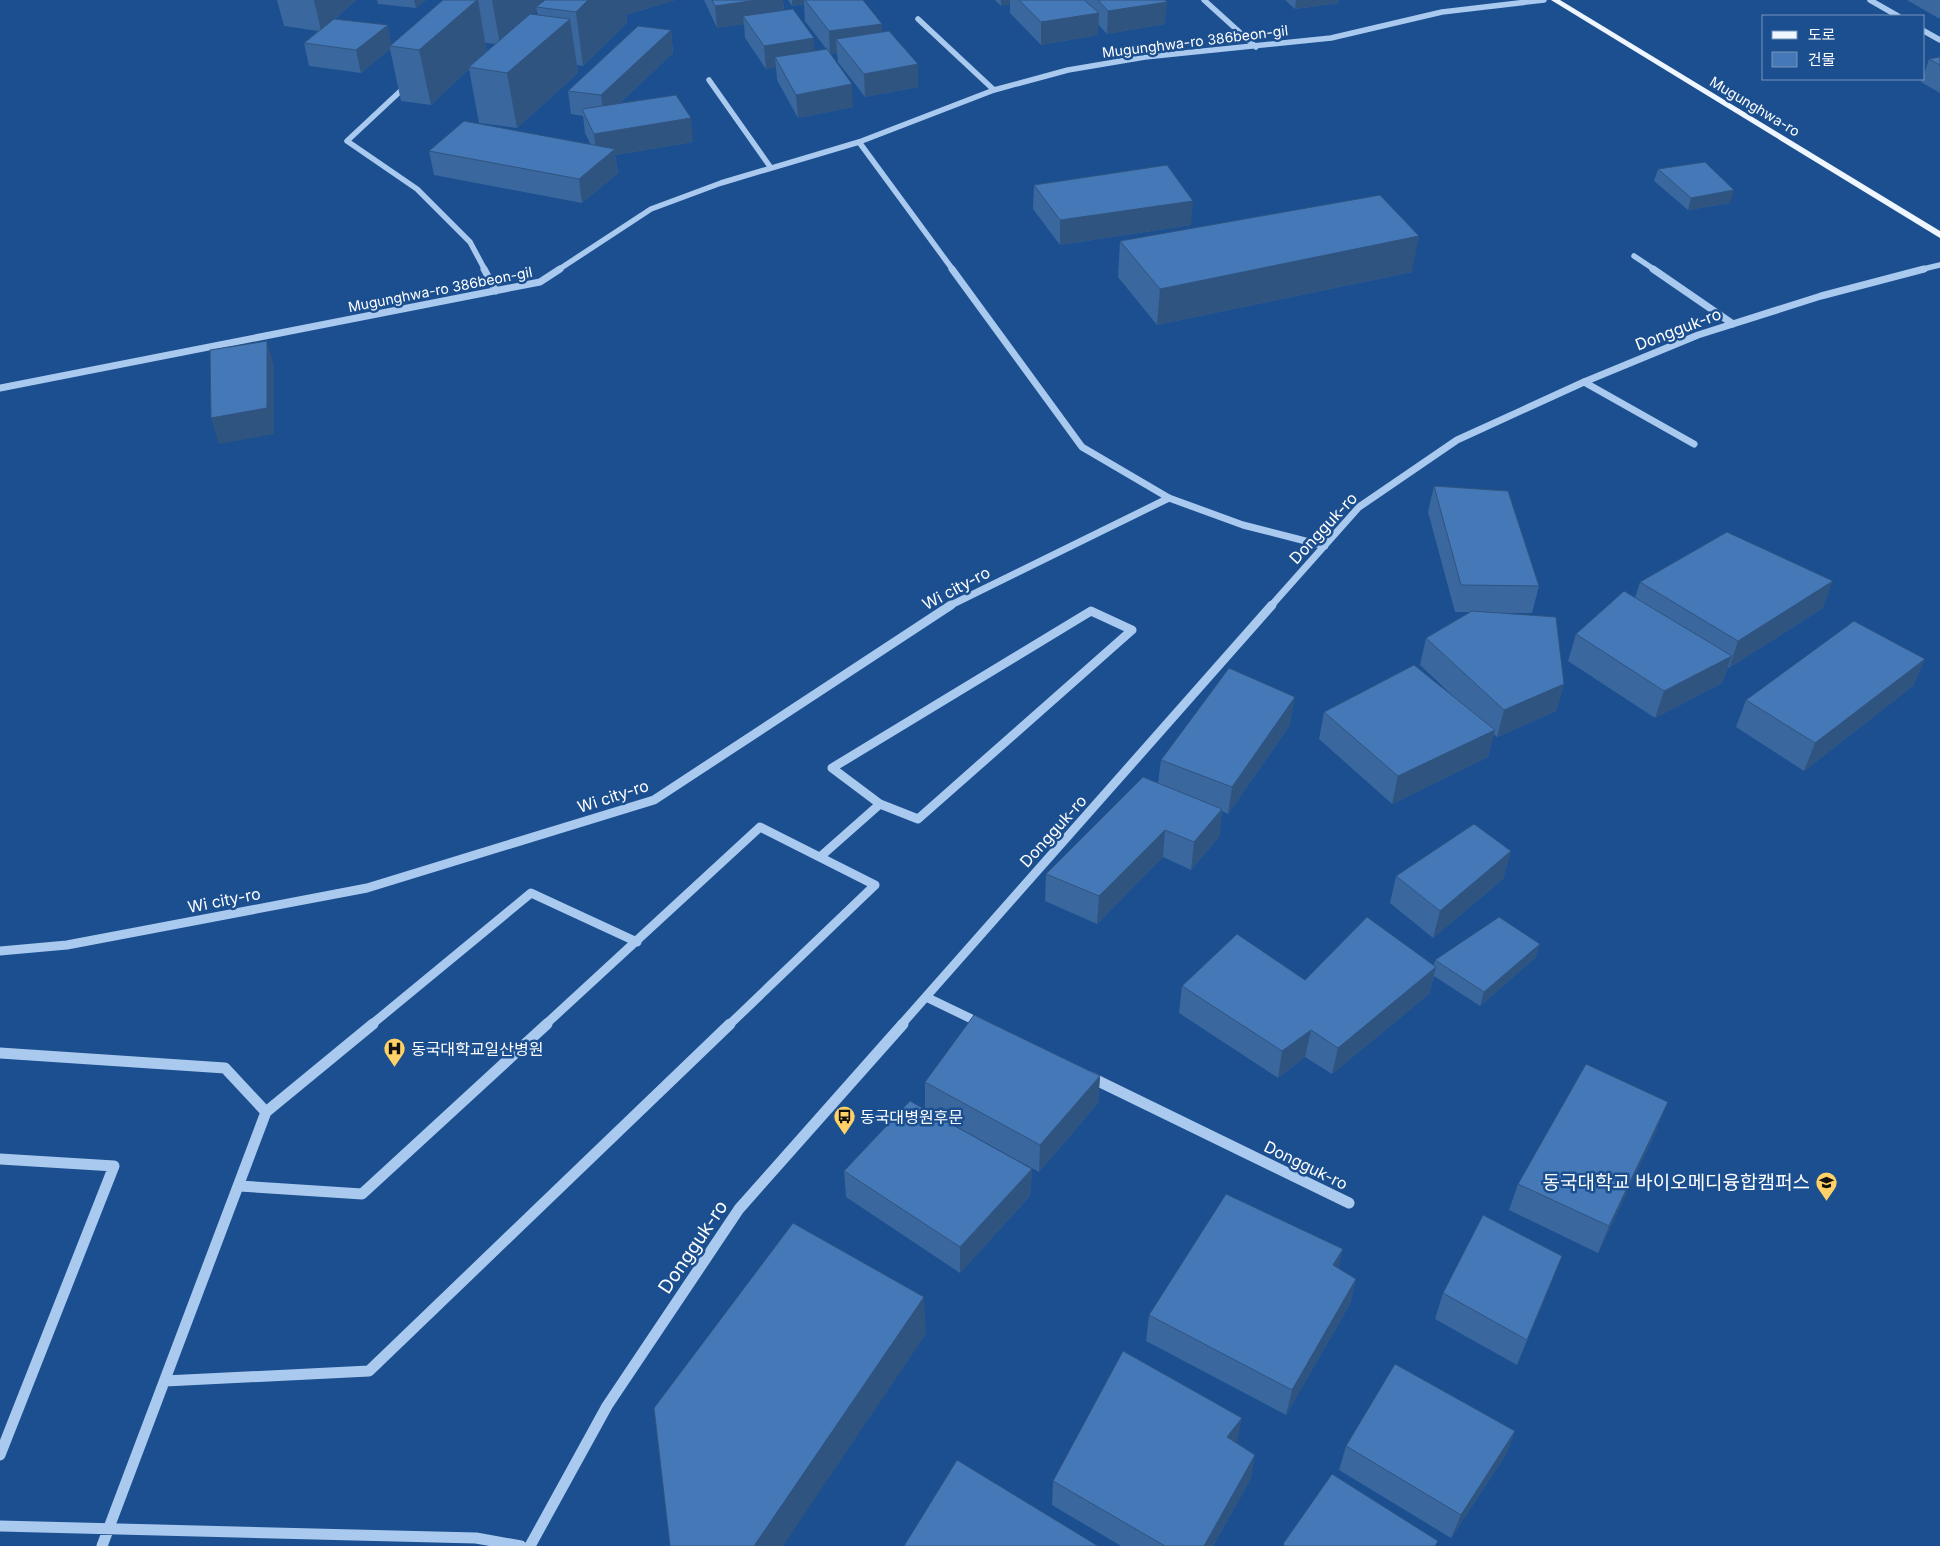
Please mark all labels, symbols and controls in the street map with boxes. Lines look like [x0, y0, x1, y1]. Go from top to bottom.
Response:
legend [1762, 15, 1925, 80]
street label: Mugunghwa-ro 386beon-gil [1101, 21, 1289, 61]
text: 도로 [1808, 25, 1836, 44]
text: 건물 [1808, 50, 1836, 69]
street label: Mugunghwa-ro [1707, 72, 1803, 140]
street label: Mugunghwa-ro 386beon-gil [346, 263, 534, 315]
street label: Dongguk-ro [1632, 303, 1724, 355]
street label: Dongguk-ro [1285, 488, 1361, 568]
street label: Wi city-ro [919, 562, 993, 614]
street label: Wi city-ro [575, 775, 651, 817]
street label: Dongguk-ro [1015, 791, 1091, 871]
street label: Wi city-ro [186, 883, 262, 917]
hospital icon: 동국대학교일산병원 [383, 1037, 407, 1068]
place label: 동국대학교일산병원 [411, 1039, 543, 1059]
bus stop icon: 동국대병원후문 [832, 1105, 856, 1136]
place label: 동국대병원후문 [860, 1107, 963, 1127]
street label: Dongguk-ro [1261, 1136, 1351, 1194]
school or university icon: 동국대학교 바이오메디융합캠퍼스 [1814, 1170, 1838, 1201]
place label: 동국대학교 바이오메디융합캠퍼스 [1542, 1171, 1810, 1194]
street label: Dongguk-ro [653, 1196, 733, 1298]

